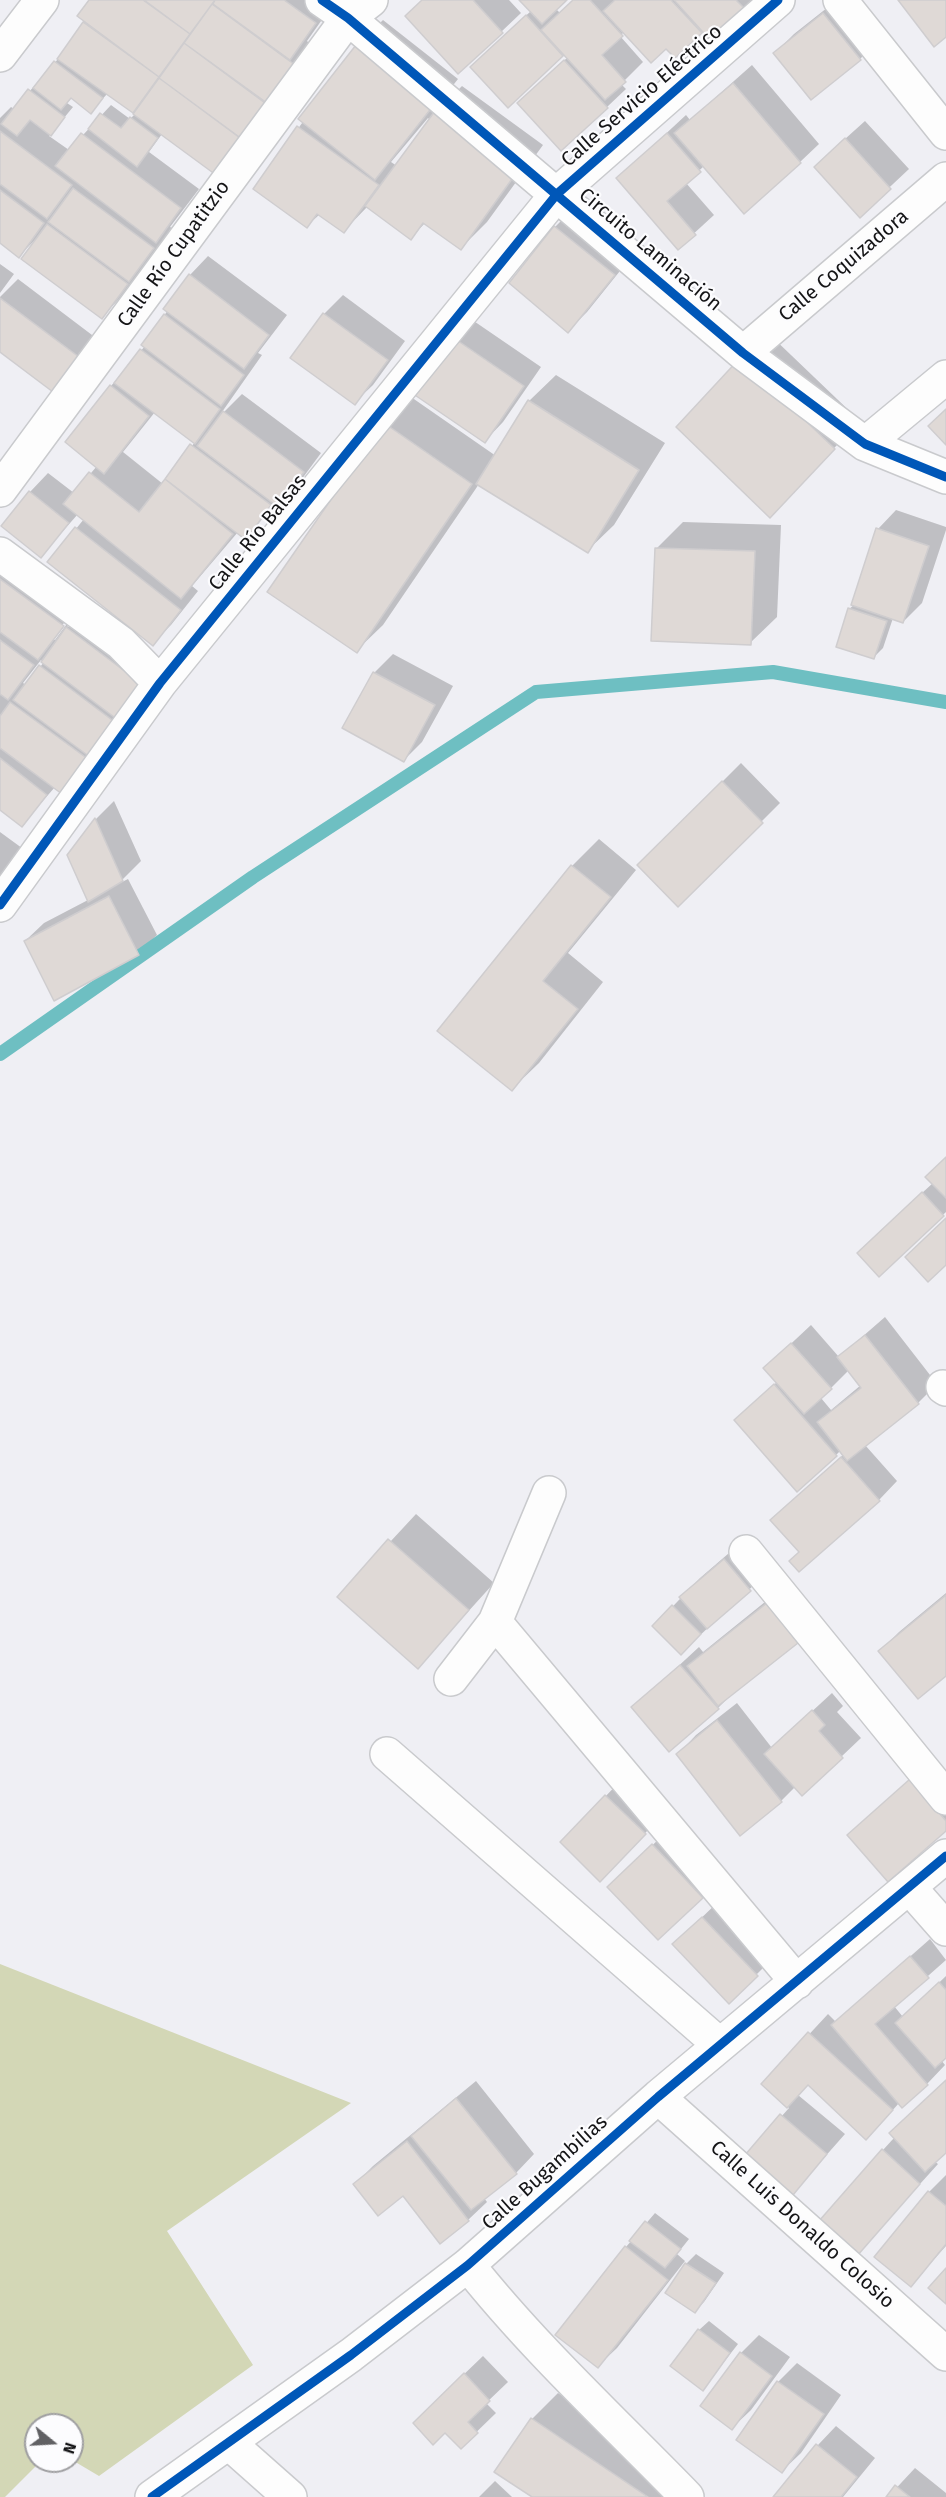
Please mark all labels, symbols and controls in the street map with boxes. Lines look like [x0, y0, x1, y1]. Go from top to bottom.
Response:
street label: Calle Servicio Eléctrico [557, 20, 727, 172]
street label: Calle Río Cupatitzio [113, 176, 235, 332]
street label: Circuito Laminación [574, 183, 726, 317]
street label: Calle Coquizadora [774, 205, 914, 327]
street label: Calle Río Balsas [204, 470, 312, 596]
street label: Calle Bugambilias [477, 2110, 613, 2236]
street label: Calle Luis Donaldo Colosio [705, 2136, 899, 2314]
north arrow [24, 2413, 84, 2473]
text: N [59, 2440, 80, 2456]

